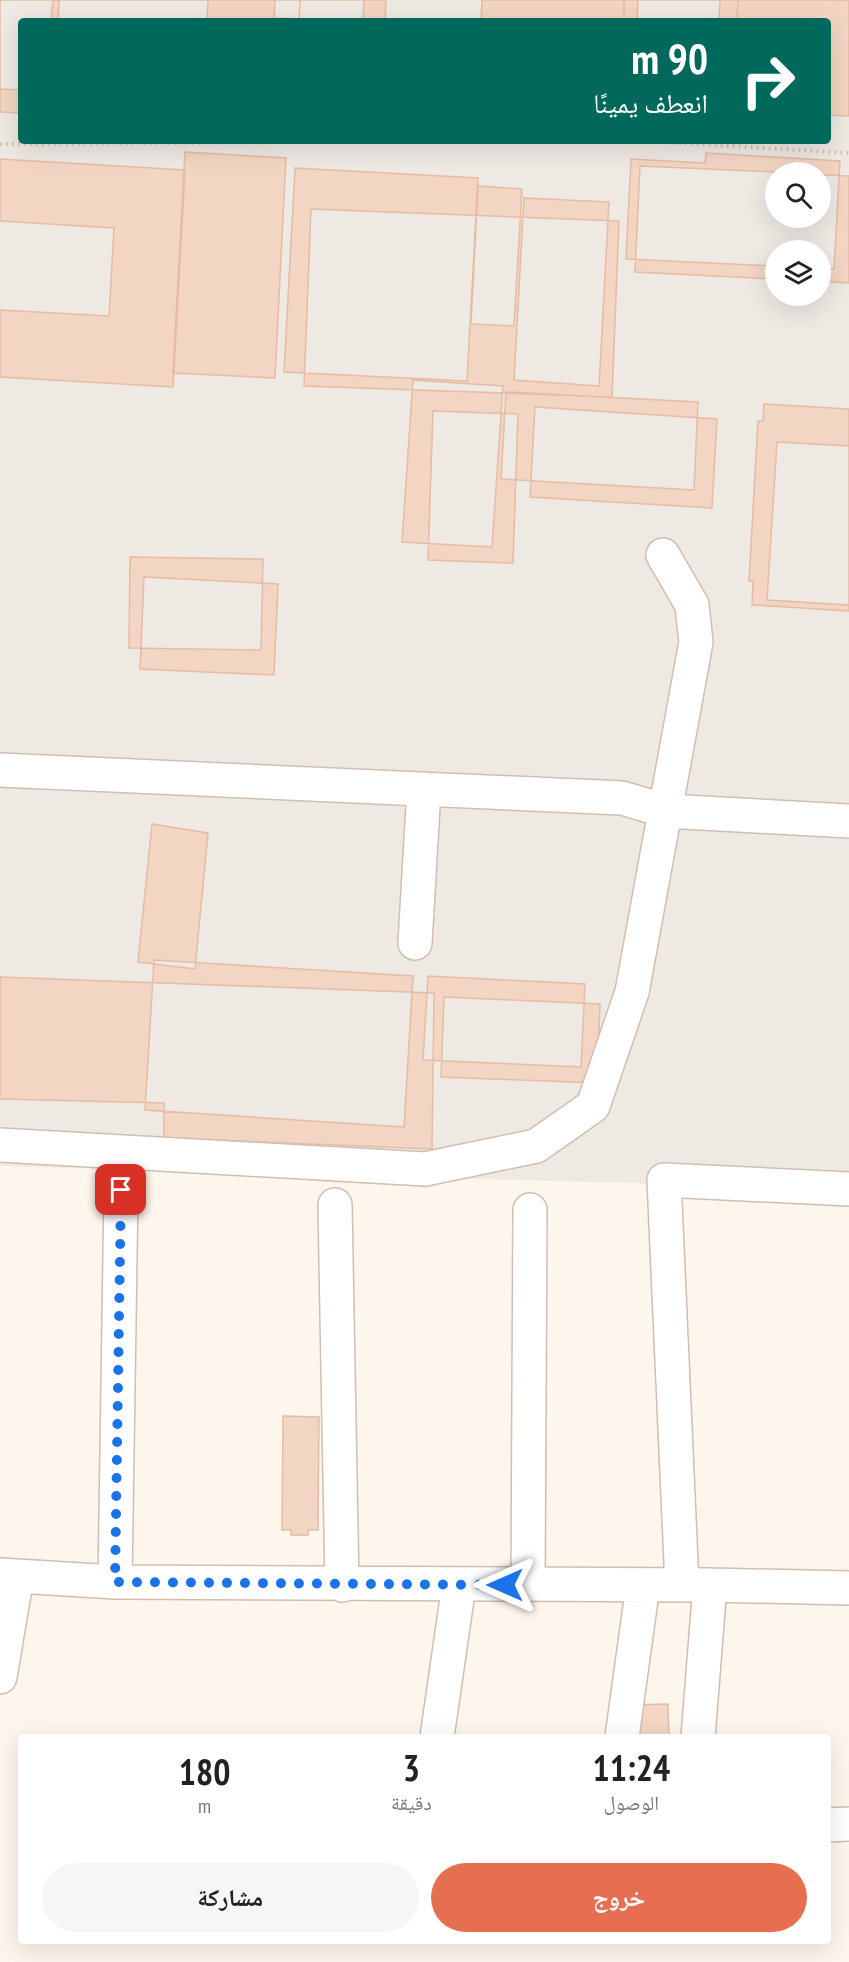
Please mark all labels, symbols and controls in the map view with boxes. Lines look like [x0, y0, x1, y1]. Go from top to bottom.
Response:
text: 90 m [631, 31, 708, 86]
icon: right [729, 42, 807, 120]
text: انعطف يمينًا [593, 86, 708, 120]
map controls [765, 162, 831, 306]
button: search [765, 162, 831, 228]
button: layers [765, 240, 831, 306]
pin [95, 1164, 146, 1215]
icon: arrive [104, 1173, 137, 1206]
position arrow [473, 1553, 537, 1617]
text: 3 [403, 1744, 420, 1791]
text: 11:24 [592, 1744, 670, 1791]
text: 180 [179, 1748, 230, 1795]
text: دقيقة [391, 1790, 432, 1816]
text: الوصول [604, 1790, 659, 1816]
text: m [198, 1793, 211, 1819]
button: مشاركة [42, 1863, 419, 1932]
button: خروج [431, 1863, 807, 1932]

